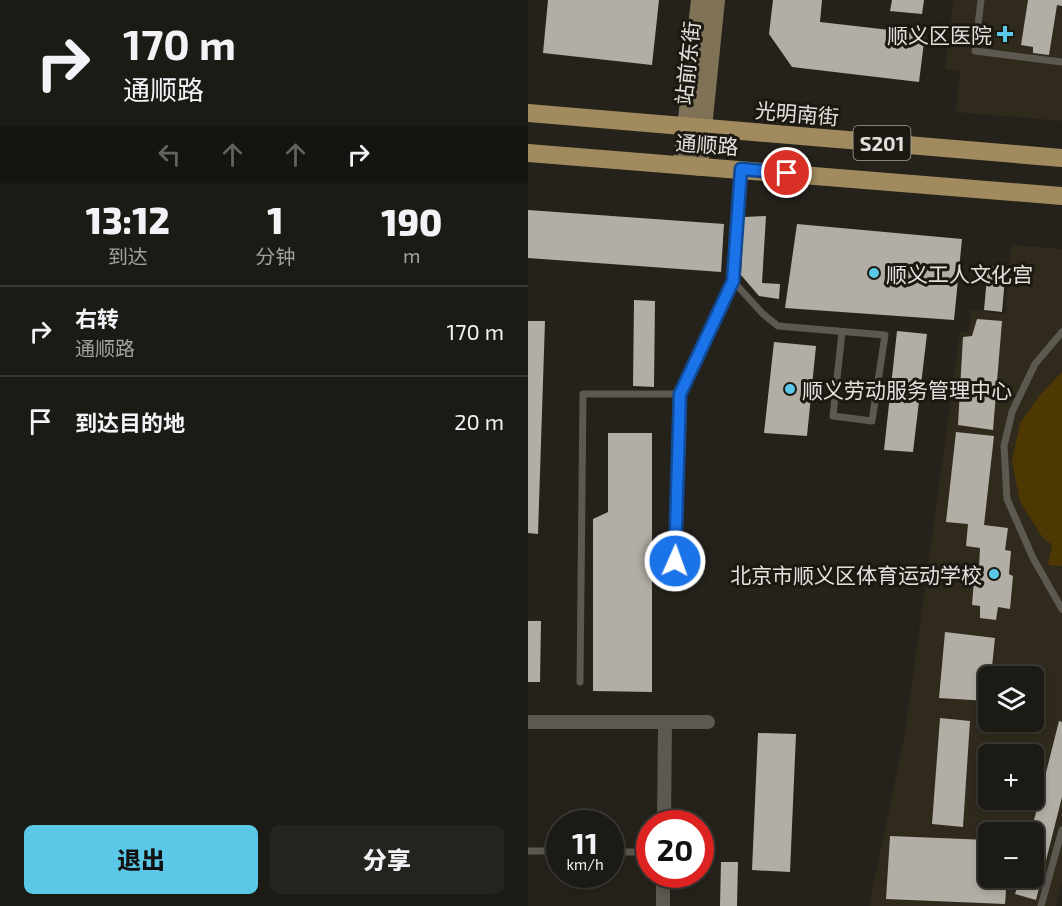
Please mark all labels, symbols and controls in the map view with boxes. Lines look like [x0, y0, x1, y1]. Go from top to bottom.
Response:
text: 170 m [123, 18, 236, 68]
street label: 站前东街 [670, 20, 704, 106]
place label: 顺义区医院 [887, 22, 992, 47]
icon: right [24, 24, 102, 102]
marker: 顺义区医院 [996, 25, 1014, 43]
text: 通顺路 [123, 73, 204, 105]
street label: 光明南街 [754, 97, 840, 129]
road number: S201 [854, 126, 910, 160]
street label: 通顺路 [675, 129, 739, 159]
icon: left [153, 138, 186, 171]
icon: ahead [216, 138, 249, 171]
icon: ahead [279, 138, 312, 171]
icon: right [342, 138, 375, 171]
pin [761, 147, 812, 198]
icon: arrive [770, 156, 803, 189]
text: 13:12 [86, 198, 170, 241]
text: 1 [267, 198, 284, 241]
text: 190 [381, 200, 442, 243]
text: m [403, 243, 421, 267]
text: 到达 [108, 244, 148, 268]
text: 分钟 [255, 244, 295, 268]
place label: 顺义工人文化宫 [886, 261, 1033, 286]
marker: 顺义工人文化宫 [867, 266, 881, 280]
text: 右转 [75, 305, 119, 331]
icon: right [24, 315, 57, 348]
text: 170 m [447, 318, 504, 344]
text: 通顺路 [75, 336, 135, 360]
place label: 顺义劳动服务管理中心 [802, 377, 1012, 402]
marker: 顺义劳动服务管理中心 [783, 382, 797, 396]
icon: arrive [24, 405, 57, 438]
text: 20 m [454, 408, 504, 434]
text: 到达目的地 [75, 409, 185, 435]
position arrow [643, 529, 707, 593]
place label: 北京市顺义区体育运动学校 [730, 562, 982, 587]
marker: 北京市顺义区体育运动学校 [987, 567, 1001, 581]
map controls [978, 666, 1044, 888]
button: layers [978, 666, 1044, 732]
button: + [978, 744, 1044, 810]
speed limit sign: 20 [636, 810, 714, 888]
button: − [978, 822, 1044, 888]
text: 11 [572, 824, 598, 860]
button: 退出 [24, 825, 258, 894]
button: 分享 [270, 825, 504, 894]
text: km/h [566, 855, 604, 873]

